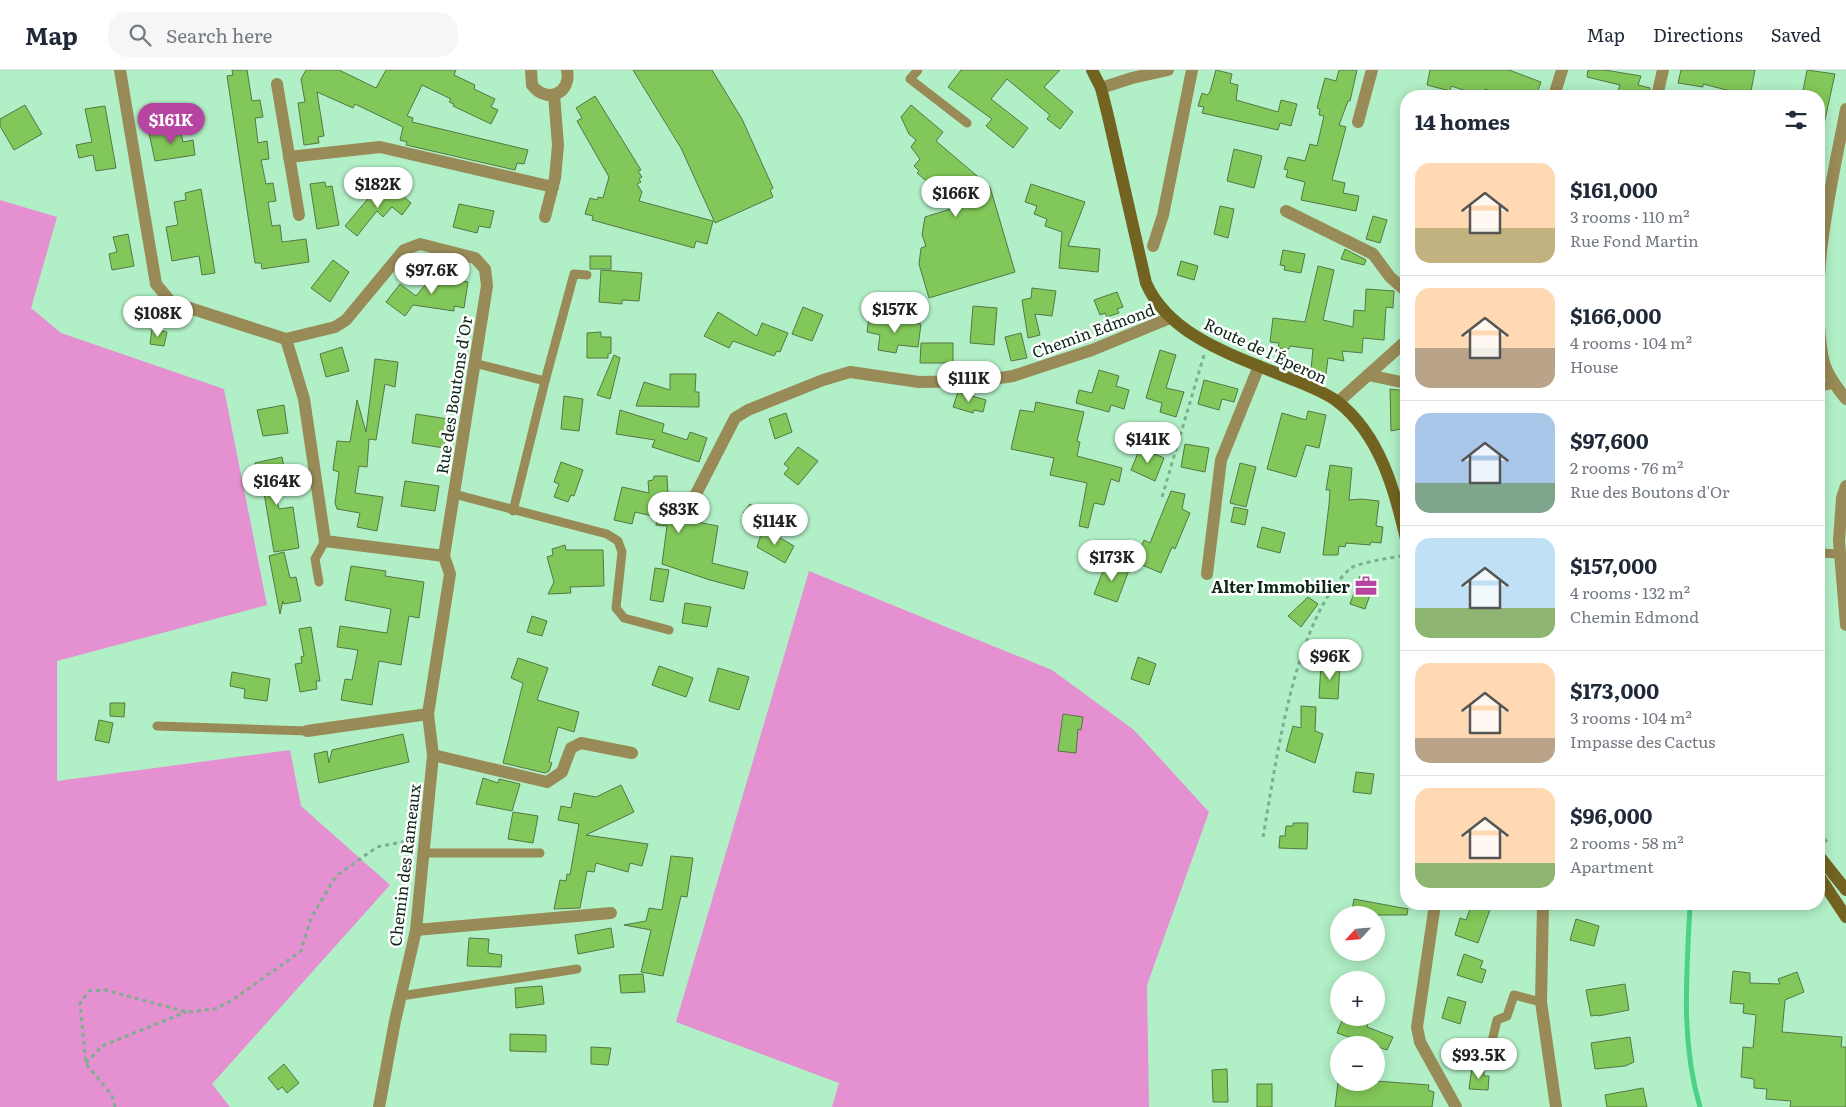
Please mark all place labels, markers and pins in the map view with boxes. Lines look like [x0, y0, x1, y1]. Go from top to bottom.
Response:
pin: $161K [136, 102, 206, 145]
pin: $182K [343, 166, 413, 209]
pin: $166K [921, 176, 991, 218]
pin: $97.6K [391, 252, 473, 295]
pin: $157K [860, 292, 930, 334]
pin: $108K [123, 296, 193, 338]
pin: $111K [934, 360, 1004, 403]
pin: $141K [1113, 422, 1183, 464]
pin: $164K [242, 464, 312, 506]
pin: $83K [649, 492, 709, 534]
pin: $114K [740, 504, 810, 546]
pin: $173K [1077, 540, 1147, 582]
office icon: Alter Immobilier [1353, 573, 1379, 599]
place label: Alter Immobilier [1211, 574, 1350, 598]
pin: $96K [1300, 638, 1360, 681]
pin: $93.5K [1438, 1038, 1520, 1080]

